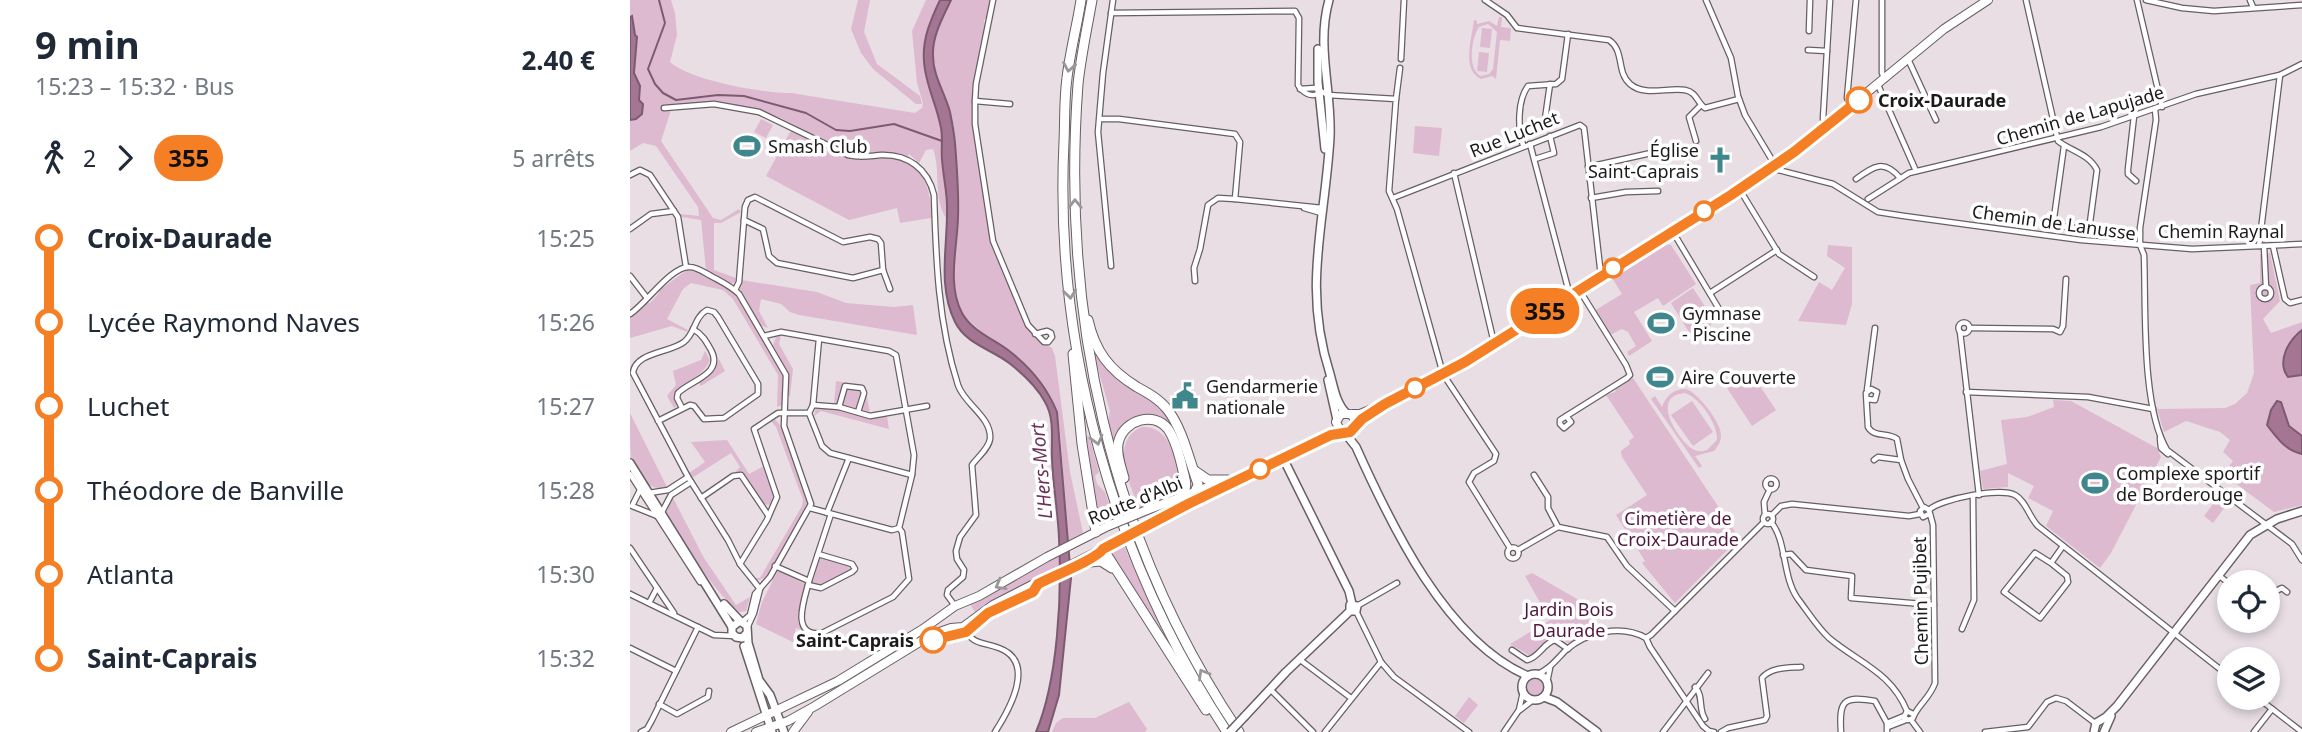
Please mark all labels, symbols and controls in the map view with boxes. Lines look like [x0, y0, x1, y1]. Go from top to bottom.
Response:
text: 9 min [35, 18, 140, 70]
text: 2.40 € [521, 42, 595, 78]
one-way arrow [1062, 61, 1077, 73]
text: 15:23 – 15:32 · Bus [35, 70, 234, 102]
street label: Chemin de Lapujade [1993, 80, 2167, 150]
marker: Croix-Daurade [1846, 87, 1872, 113]
place label: Croix-Daurade [1878, 88, 2006, 112]
street label: Rue Luchet [1466, 105, 1563, 163]
sports icon: Smash Club [732, 131, 762, 161]
place label: Smash Club [768, 134, 867, 158]
place label: Église Saint-Caprais [1588, 138, 1699, 183]
icon: walk [35, 139, 73, 177]
icon: forward [106, 139, 144, 177]
text: 355 [168, 141, 209, 174]
text: 2 [83, 142, 96, 174]
text: 5 arrêts [512, 142, 595, 174]
church icon: Église Saint-Caprais [1705, 145, 1735, 175]
one-way arrow [1067, 199, 1083, 209]
street label: Chemin de Lanusse [1971, 199, 2137, 245]
unlabelled marker [1694, 201, 1714, 221]
street label: Chemin Raynal [2158, 219, 2284, 243]
text: Croix-Daurade [87, 220, 272, 256]
text: 15:25 [536, 222, 595, 254]
unlabelled marker [1603, 258, 1623, 278]
one-way arrow [1062, 288, 1077, 300]
line badge: 355 [1505, 288, 1585, 334]
text: 355 [1524, 294, 1566, 327]
place label: Gymnase - Piscine [1682, 301, 1761, 346]
text: Lycée Raymond Naves [87, 304, 360, 340]
text: 15:26 [536, 306, 595, 338]
sports icon: Gymnase - Piscine [1646, 308, 1676, 338]
sports icon: Aire Couverte [1645, 362, 1675, 392]
place label: Aire Couverte [1681, 365, 1796, 389]
place label: Gendarmerie nationale [1206, 374, 1318, 419]
unlabelled marker [1405, 378, 1425, 398]
public building icon: Gendarmerie nationale [1170, 381, 1200, 411]
text: Luchet [87, 388, 169, 424]
text: 15:27 [536, 390, 595, 422]
water label: L'Hers-Mort [1024, 421, 1058, 520]
one-way arrow [1089, 434, 1103, 446]
unlabelled marker [1250, 459, 1270, 479]
place label: Complexe sportif de Borderouge [2116, 461, 2261, 506]
sports icon: Complexe sportif de Borderouge [2080, 468, 2110, 498]
street label: Route d'Albi [1084, 470, 1186, 530]
text: Théodore de Banville [87, 472, 344, 508]
text: 15:28 [536, 474, 595, 506]
park label: Cimetière de Croix-Daurade [1617, 506, 1739, 551]
street label: Chemin Pujibet [1907, 536, 1933, 666]
text: Atlanta [87, 556, 174, 592]
text: 15:30 [536, 558, 595, 590]
map controls [2217, 570, 2280, 710]
button: locate [2217, 570, 2280, 633]
one-way arrow [994, 577, 1007, 590]
park label: Jardin Bois Daurade [1522, 597, 1614, 642]
marker: Saint-Caprais [920, 627, 946, 653]
place label: Saint-Caprais [796, 628, 914, 652]
text: Saint-Caprais [87, 640, 257, 676]
text: 15:32 [536, 642, 595, 674]
button: layers [2217, 647, 2280, 710]
one-way arrow [1198, 668, 1211, 681]

